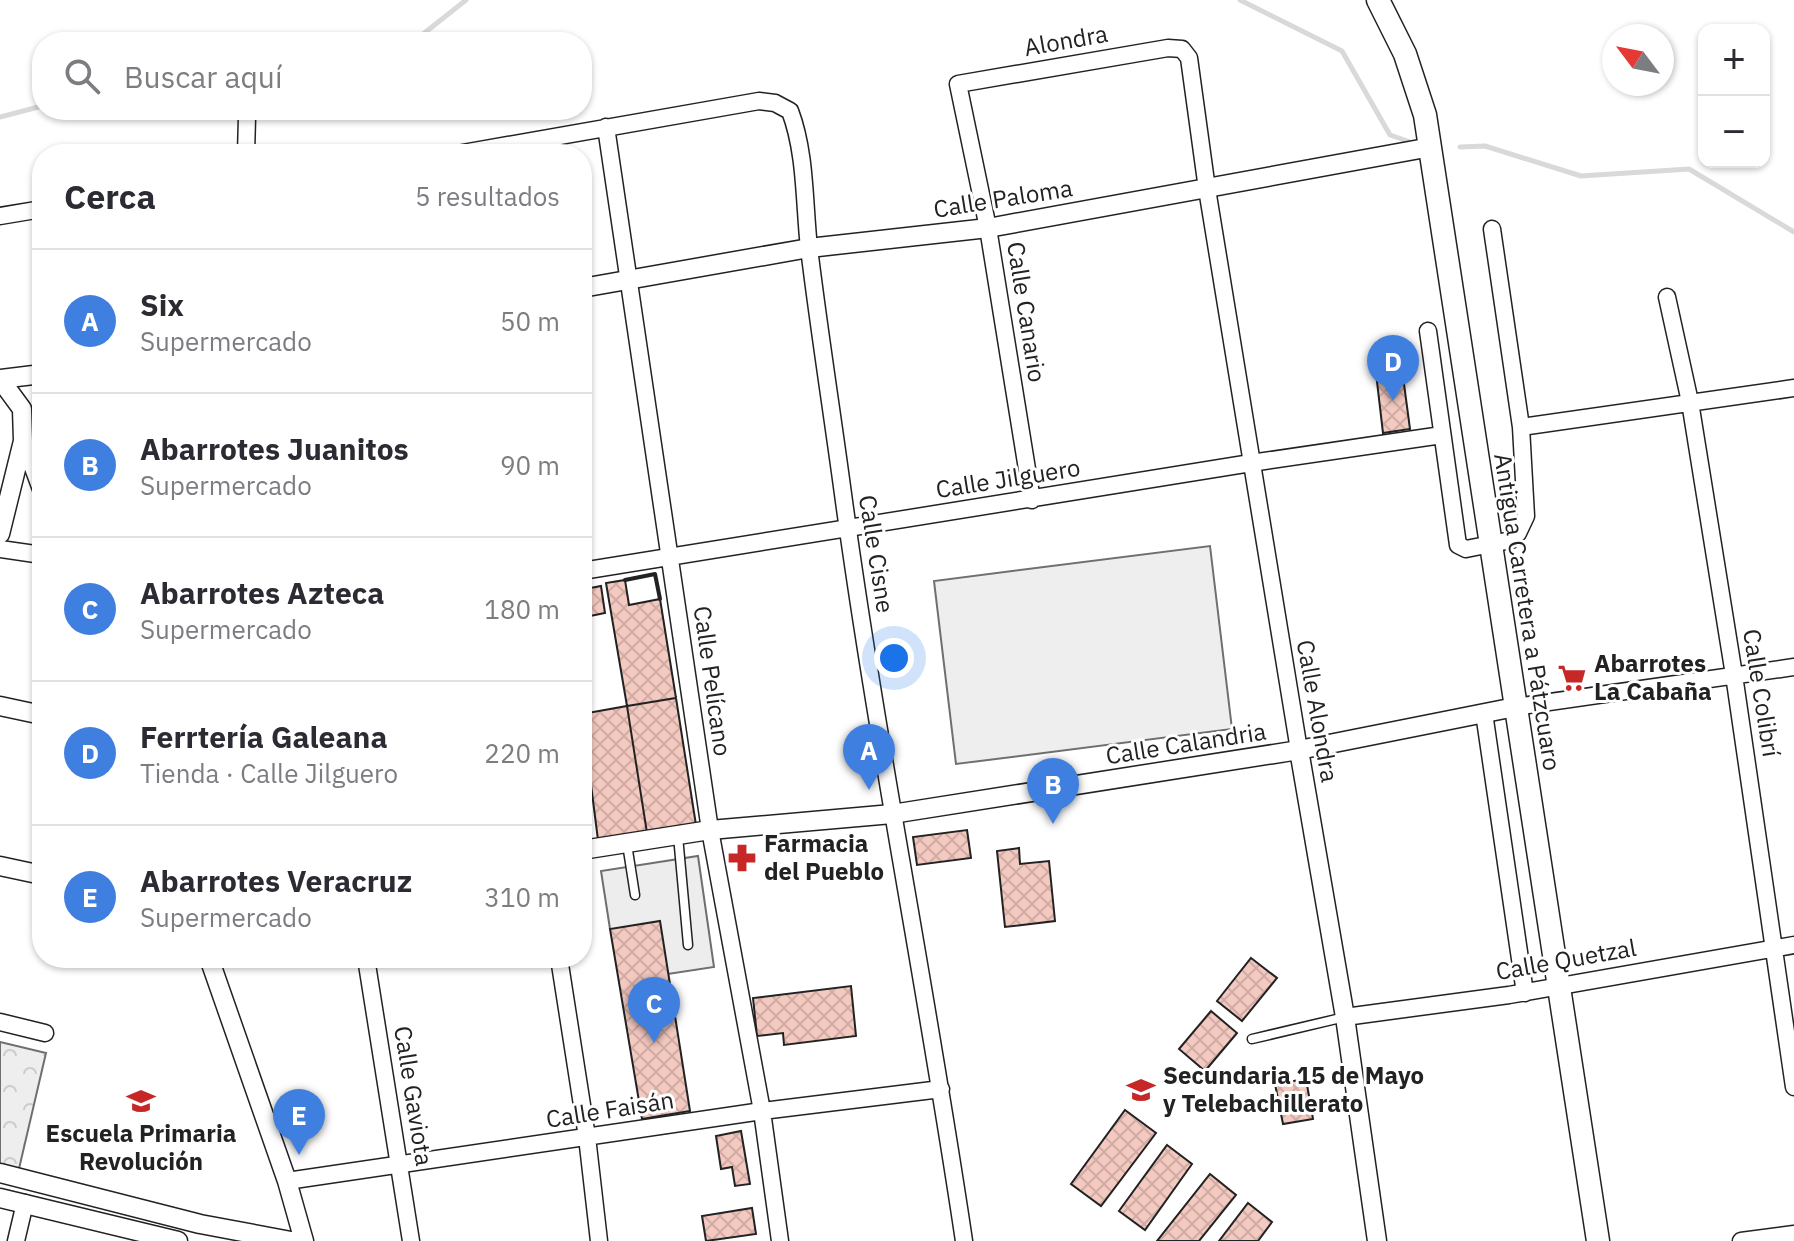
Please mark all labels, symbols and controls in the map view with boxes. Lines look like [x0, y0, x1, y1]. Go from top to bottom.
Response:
street label: Alondra [1021, 17, 1110, 63]
north arrow [1602, 24, 1674, 96]
map controls [1698, 24, 1770, 168]
button: + [1698, 24, 1770, 96]
search box [32, 32, 592, 120]
icon: search [60, 54, 104, 98]
text: Buscar aquí [124, 57, 282, 96]
button: − [1698, 96, 1770, 168]
street label: Calle Paloma [931, 171, 1075, 225]
text: Cerca [64, 174, 156, 218]
text: 5 resultados [415, 179, 560, 213]
street label: Calle Canario [1000, 239, 1054, 384]
text: Six [140, 285, 184, 324]
text: A [81, 304, 99, 338]
text: 50 m [500, 304, 560, 338]
text: Supermercado [140, 324, 312, 358]
pin: D [1367, 335, 1419, 401]
text: Abarrotes Juanitos [140, 429, 409, 468]
text: B [81, 448, 99, 482]
text: 90 m [500, 448, 560, 482]
street label: Calle Jilguero [933, 451, 1082, 505]
street label: Antigua Carretera a Pátzcuaro [1487, 451, 1569, 773]
text: Supermercado [140, 468, 312, 502]
street label: Calle Cisne [852, 493, 902, 615]
text: Abarrotes Azteca [140, 573, 384, 612]
text: C [82, 592, 98, 626]
text: 180 m [484, 592, 560, 626]
street label: Calle Pelícano [687, 604, 739, 758]
text: Supermercado [140, 612, 312, 646]
street label: Calle Colibrí [1736, 627, 1788, 759]
street label: Calle Alondra [1290, 637, 1346, 785]
your location [874, 638, 914, 678]
place label: Abarrotes La Cabaña [1594, 647, 1712, 707]
supermarket icon: Abarrotes La Cabaña [1557, 663, 1587, 693]
street label: Calle Calandria [1103, 715, 1268, 771]
text: Ferrtería Galeana [140, 717, 388, 756]
pin: A [843, 724, 895, 790]
text: D [81, 736, 99, 770]
text: 220 m [484, 736, 560, 770]
text: Tienda · Calle Jilguero [140, 756, 398, 790]
pin: B [1027, 758, 1079, 824]
place label: Farmacia del Pueblo [764, 827, 884, 887]
pharmacy icon: Farmacia del Pueblo [727, 843, 757, 873]
text: Abarrotes Veracruz [140, 861, 412, 900]
text: E [82, 880, 98, 914]
text: 310 m [484, 880, 560, 914]
text: Supermercado [140, 900, 312, 934]
street label: Calle Quetzal [1493, 931, 1639, 987]
pin: C [628, 977, 680, 1043]
street label: Calle Gaviota [387, 1024, 441, 1168]
place label: Secundaria 15 de Mayo y Telebachillerato [1163, 1059, 1424, 1119]
school or university icon: Secundaria 15 de Mayo y Telebachillerato [1126, 1075, 1156, 1105]
street label: Calle Faisán [544, 1083, 676, 1135]
school or university icon: Escuela Primaria Revolución [126, 1086, 156, 1116]
pin: E [273, 1089, 325, 1155]
place label: Escuela Primaria Revolución [46, 1117, 236, 1177]

